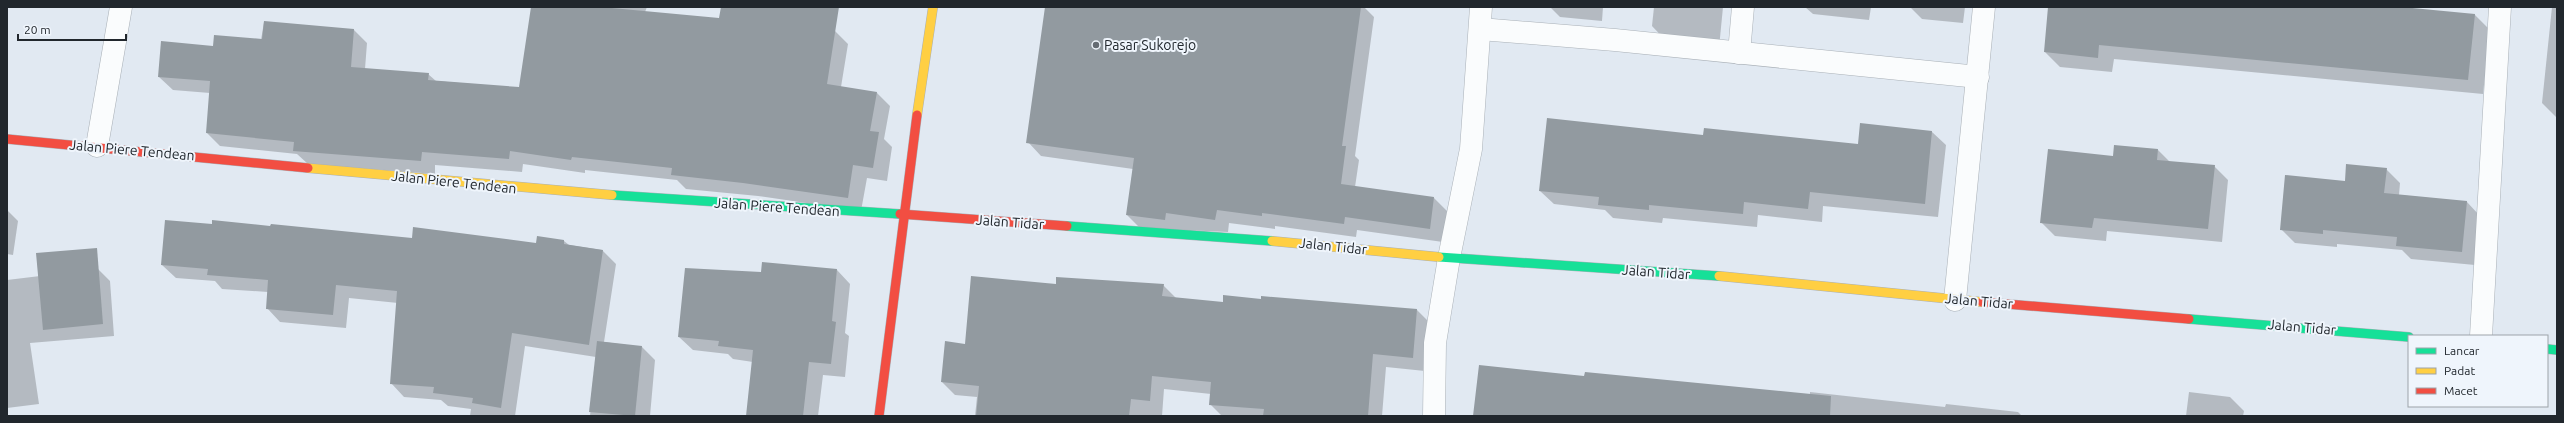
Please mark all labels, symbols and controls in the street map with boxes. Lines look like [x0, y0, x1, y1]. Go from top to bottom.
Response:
scale bar [18, 16, 126, 42]
text: 20 m [24, 23, 51, 36]
place label: Pasar Sukorejo [1104, 37, 1196, 53]
marker: Pasar Sukorejo [1091, 40, 1101, 50]
street label: Jalan Piere Tendean [69, 137, 195, 163]
street label: Jalan Piere Tendean [391, 167, 517, 197]
street label: Jalan Piere Tendean [714, 195, 840, 219]
street label: Jalan Tidar [975, 212, 1045, 232]
street label: Jalan Tidar [1298, 234, 1369, 258]
street label: Jalan Tidar [1621, 262, 1691, 282]
street label: Jalan Tidar [1944, 290, 2014, 312]
street label: Jalan Tidar [2267, 316, 2337, 338]
legend [2408, 335, 2548, 407]
text: Lancar [2444, 344, 2480, 357]
text: Padat [2444, 364, 2475, 377]
text: Macet [2444, 384, 2478, 397]

